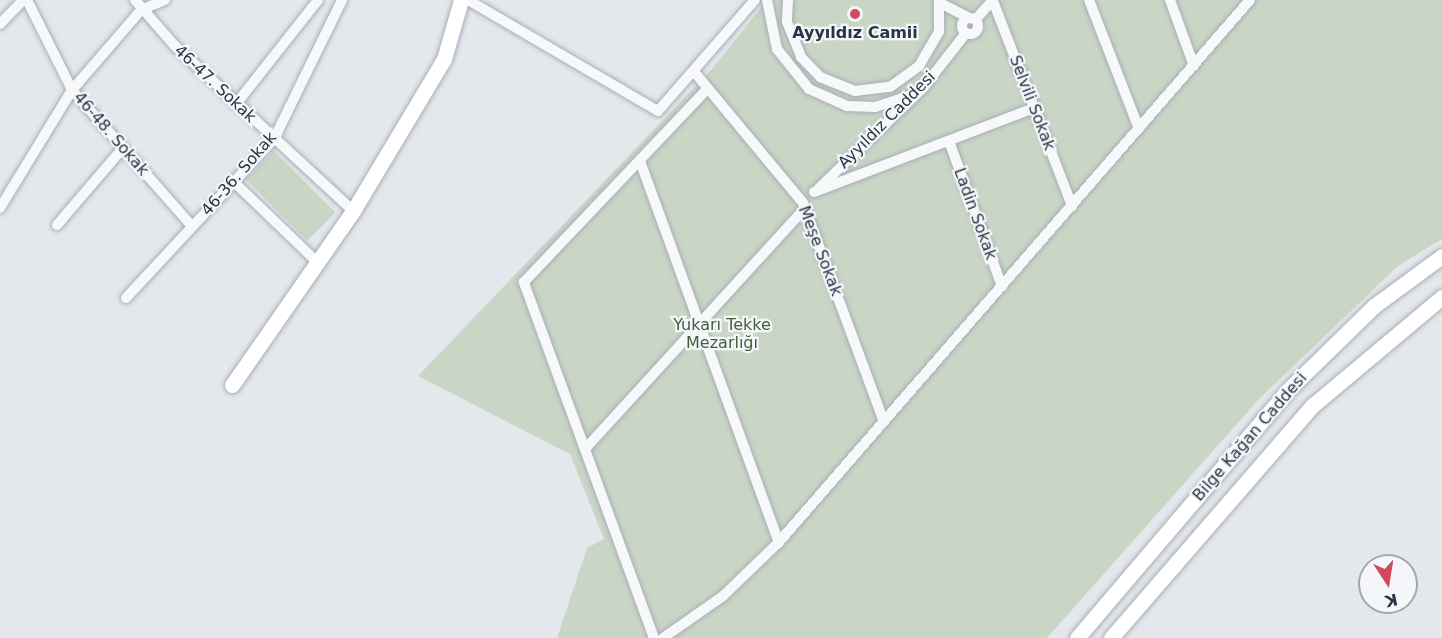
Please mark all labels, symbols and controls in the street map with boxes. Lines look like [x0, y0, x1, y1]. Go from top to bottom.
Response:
marker: Ayyıldız Camii [848, 7, 862, 21]
place label: Ayyıldız Camii [792, 23, 918, 43]
street label: 46-47. Sokak [170, 41, 260, 127]
street label: Selvili Sokak [1005, 53, 1059, 153]
street label: Ayyıldız Caddesi [834, 67, 940, 173]
street label: 46-48. Sokak [69, 88, 153, 180]
street label: 46-36. Sokak [197, 128, 281, 220]
street label: Ladin Sokak [949, 165, 1001, 263]
street label: Meşe Sokak [794, 203, 846, 299]
park label: Yukarı Tekke Mezarlığı [673, 315, 771, 353]
street label: Bilge Kağan Caddesi [1189, 369, 1311, 505]
north arrow [1358, 554, 1418, 614]
text: K [1383, 590, 1399, 611]

